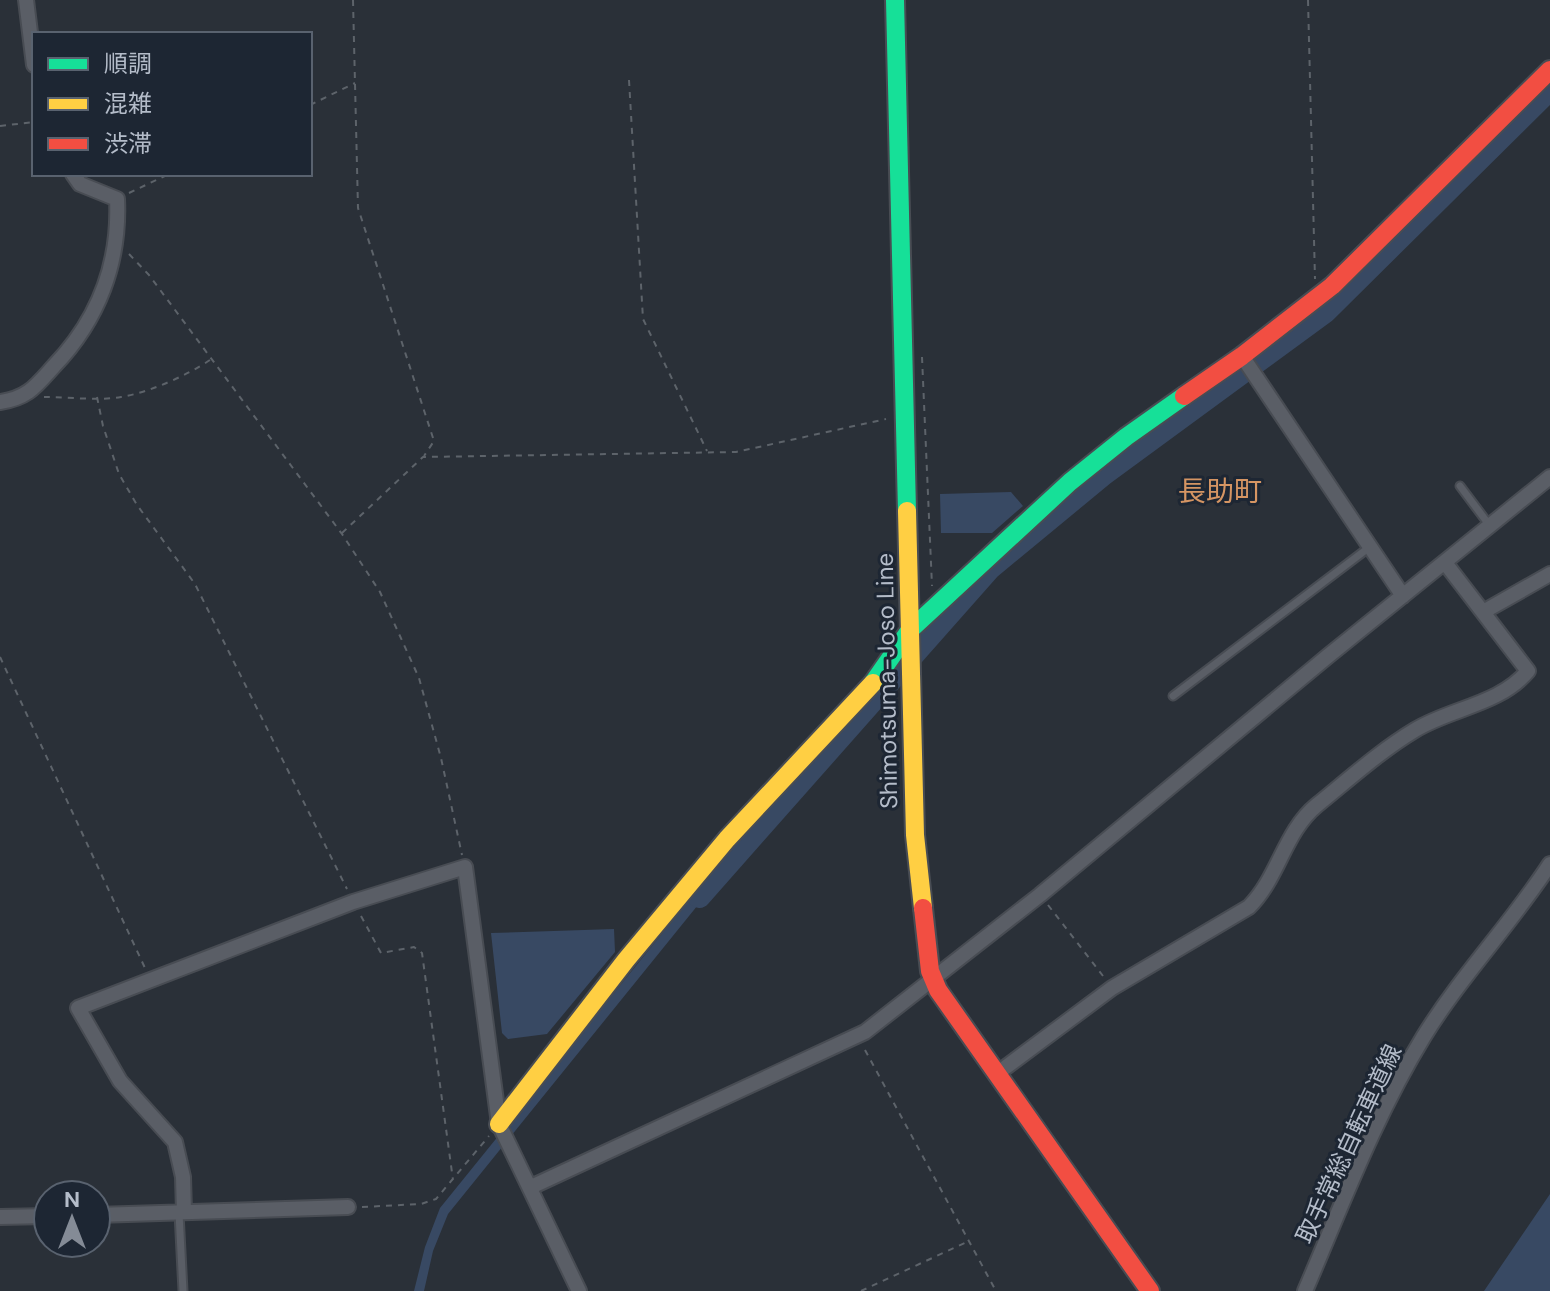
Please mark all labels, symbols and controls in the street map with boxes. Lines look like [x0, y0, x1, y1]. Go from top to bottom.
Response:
legend [32, 32, 312, 176]
text: 順調 [104, 48, 152, 79]
text: 混雑 [104, 88, 152, 119]
text: 渋滞 [104, 128, 152, 159]
district label: 長助町 [1178, 473, 1262, 510]
street label: Shimotsuma-Joso Line [869, 553, 904, 809]
street label: 取手常総自転車道線 [1289, 1039, 1408, 1248]
north arrow [32, 1179, 112, 1259]
text: N [64, 1185, 80, 1214]

